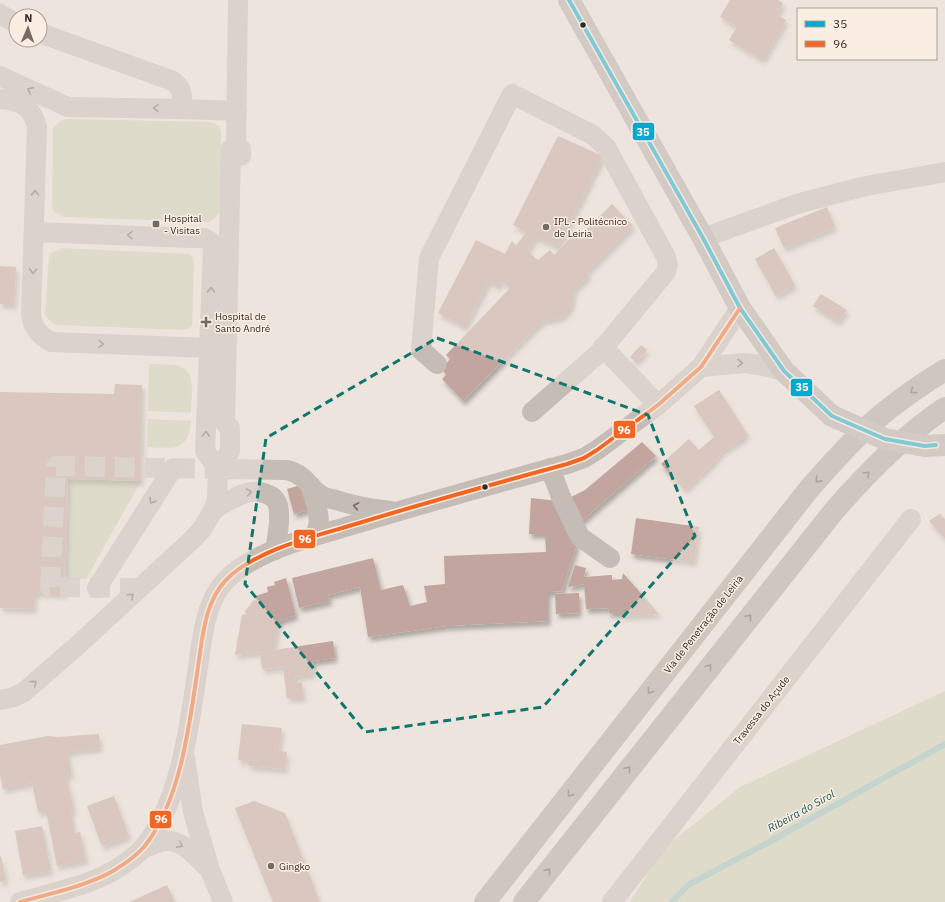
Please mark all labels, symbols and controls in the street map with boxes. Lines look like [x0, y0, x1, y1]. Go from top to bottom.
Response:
north arrow [8, 8, 48, 48]
legend [797, 8, 937, 60]
text: N [24, 11, 33, 25]
text: 35 [833, 16, 847, 31]
unlabelled marker [578, 20, 588, 30]
text: 96 [833, 36, 847, 51]
one-way arrow [26, 87, 34, 95]
one-way arrow [153, 104, 159, 113]
line badge: 35 [632, 122, 655, 141]
text: 35 [636, 125, 650, 139]
one-way arrow [31, 190, 40, 196]
place label: Hospital - Visitas [164, 212, 202, 237]
place label: IPL - Politécnico de Leiria [554, 215, 628, 240]
marker: Hospital - Visitas [151, 219, 161, 229]
marker: IPL - Politécnico de Leiria [541, 222, 551, 232]
one-way arrow [127, 231, 133, 240]
one-way arrow [28, 268, 37, 274]
one-way arrow [207, 287, 215, 293]
place label: Hospital de Santo André [215, 310, 271, 335]
marker: Hospital de Santo André [200, 316, 212, 328]
one-way arrow [98, 339, 104, 348]
one-way arrow [737, 359, 743, 367]
line badge: 35 [790, 378, 813, 397]
text: 35 [795, 380, 809, 394]
one-way arrow [910, 387, 917, 394]
line badge: 96 [613, 420, 636, 439]
text: 96 [617, 423, 631, 437]
one-way arrow [201, 431, 210, 437]
one-way arrow [862, 471, 870, 479]
one-way arrow [815, 475, 822, 482]
unlabelled marker [480, 482, 490, 492]
one-way arrow [246, 489, 252, 497]
one-way arrow [149, 497, 157, 504]
one-way arrow [353, 502, 360, 510]
line badge: 96 [293, 529, 316, 549]
text: 96 [298, 532, 312, 546]
street label: Via de Penetração de Leiria [661, 572, 746, 676]
one-way arrow [126, 594, 134, 601]
one-way arrow [744, 614, 751, 621]
one-way arrow [704, 665, 711, 672]
street label: Travessa do Açude [730, 673, 793, 747]
one-way arrow [29, 680, 37, 687]
one-way arrow [648, 687, 655, 694]
one-way arrow [624, 767, 631, 774]
water label: Ribeira do Sirol [765, 787, 837, 835]
one-way arrow [568, 789, 575, 796]
line badge: 96 [149, 810, 172, 829]
text: 96 [154, 812, 168, 826]
one-way arrow [176, 840, 183, 848]
place label: Gingko [279, 860, 311, 873]
marker: Gingko [266, 861, 276, 871]
one-way arrow [543, 869, 550, 876]

